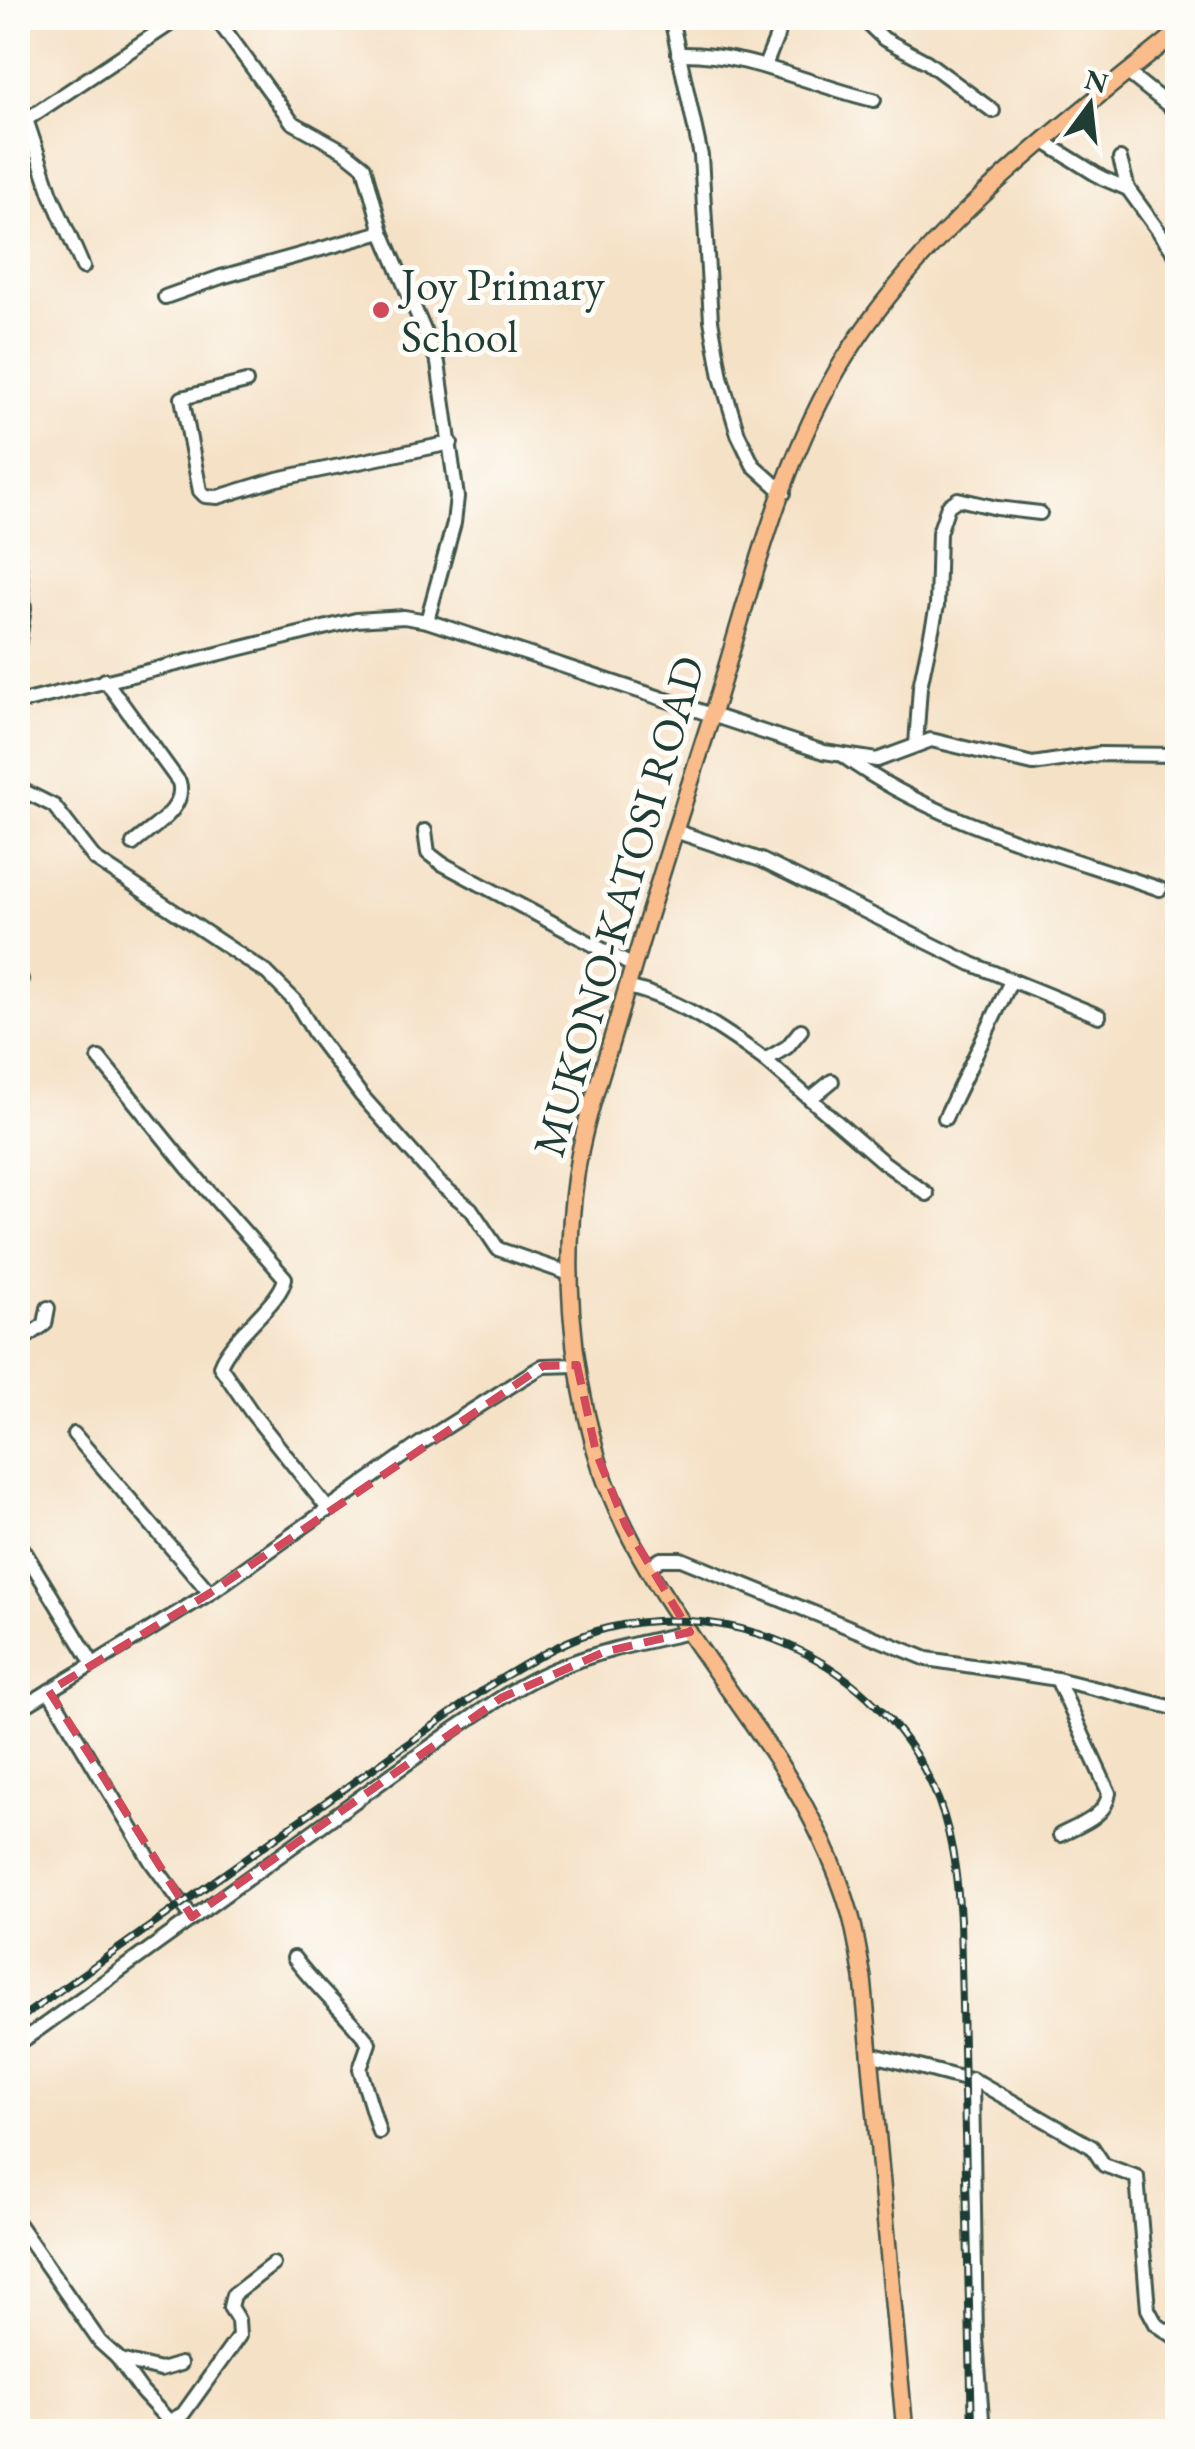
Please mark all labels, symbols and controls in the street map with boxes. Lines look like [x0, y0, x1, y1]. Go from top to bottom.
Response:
north arrow [1040, 55, 1140, 155]
text: N [1081, 61, 1112, 101]
place label: Joy Primary School [397, 255, 605, 365]
marker: Joy Primary School [370, 299, 392, 321]
street label: MUKONO-KATOSI ROAD [519, 649, 717, 1163]

